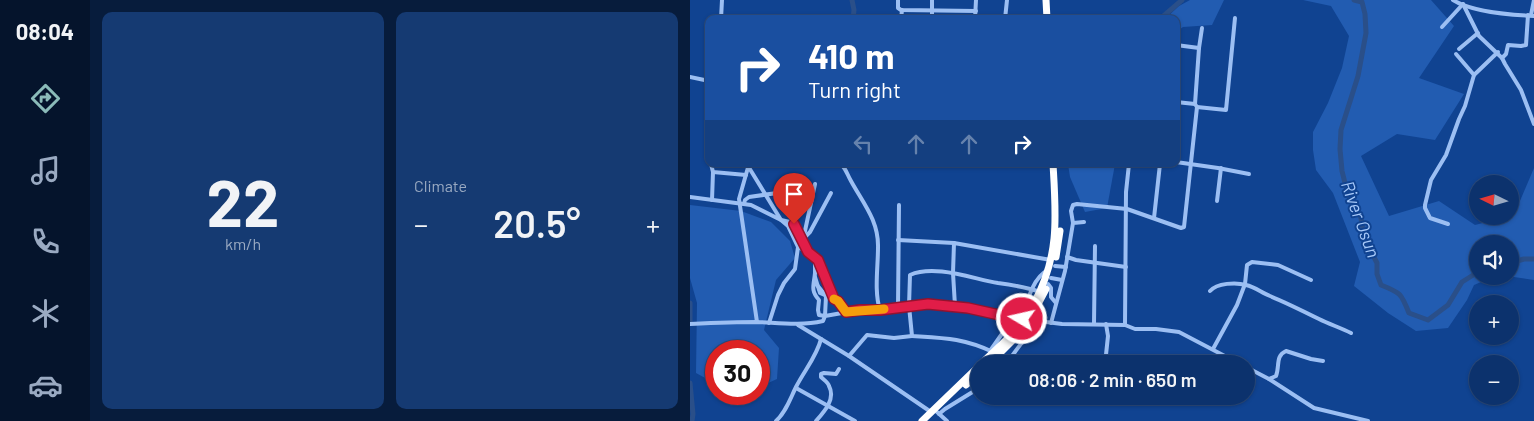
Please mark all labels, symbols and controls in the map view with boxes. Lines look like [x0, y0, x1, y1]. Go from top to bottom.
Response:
text: 08:04 [16, 18, 74, 44]
text: 410 m [808, 34, 894, 76]
icon: right [725, 35, 790, 100]
text: Turn right [808, 76, 901, 102]
icon: directions [28, 81, 63, 116]
icon: left [849, 130, 877, 158]
icon: ahead [902, 130, 930, 158]
icon: ahead [955, 130, 983, 158]
icon: right [1008, 130, 1036, 158]
icon: music [28, 153, 63, 188]
text: 22 [207, 162, 279, 240]
pin [773, 173, 815, 224]
north arrow [1469, 175, 1519, 225]
map controls [1469, 175, 1519, 405]
text: Climate [414, 176, 467, 195]
water label: River Osun [1337, 177, 1385, 261]
icon: arrive [780, 180, 808, 208]
text: 20.5° [493, 200, 581, 246]
text: − [414, 207, 428, 241]
text: + [646, 207, 660, 241]
icon: phone [28, 224, 63, 259]
text: km/h [225, 234, 261, 253]
button: sound [1469, 235, 1519, 285]
position arrow [995, 292, 1047, 344]
button: + [1469, 295, 1519, 345]
icon: climate [28, 296, 63, 331]
speed limit sign: 30 [705, 340, 770, 405]
button: − [1469, 355, 1519, 405]
icon: car [28, 368, 63, 403]
text: 08:06 · 2 min · 650 m [1029, 368, 1196, 391]

